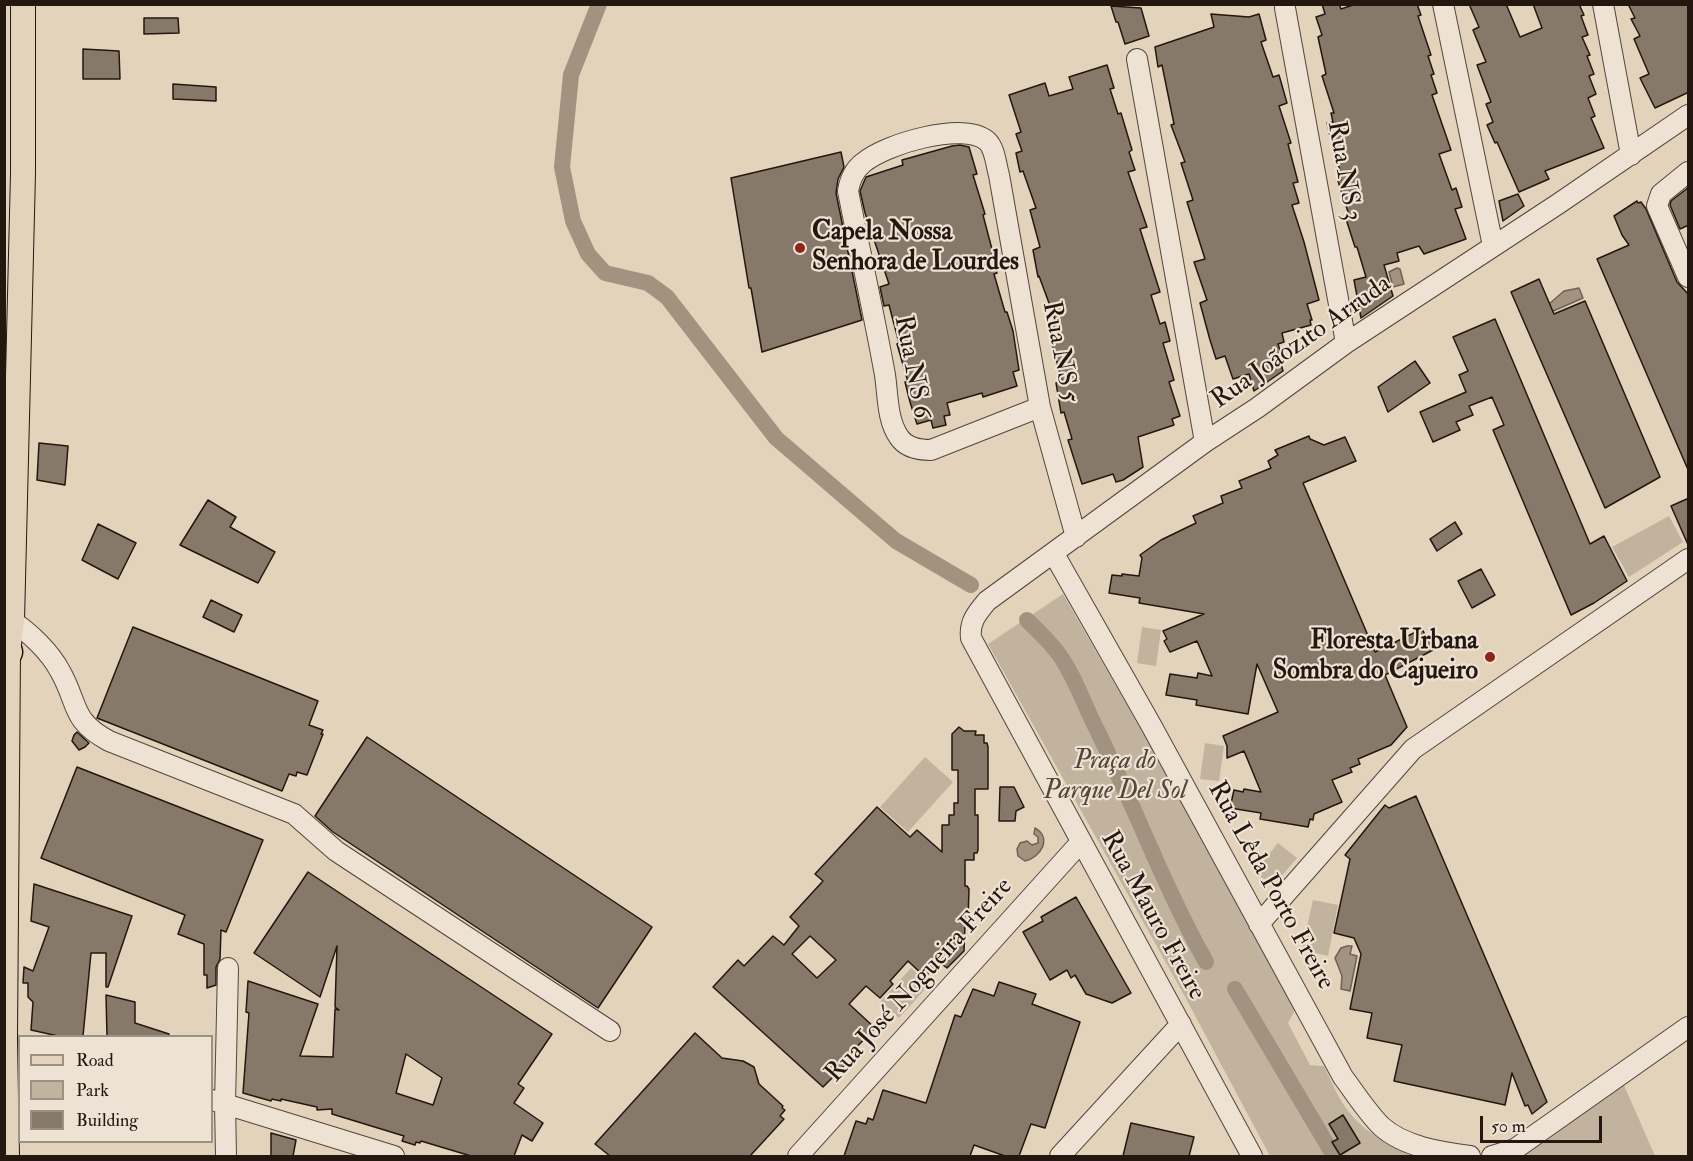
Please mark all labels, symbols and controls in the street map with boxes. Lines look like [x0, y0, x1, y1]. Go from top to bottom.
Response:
street label: Rua NS 3 [1319, 118, 1367, 224]
place label: Capela Nossa Senhora de Lourdes [812, 217, 1019, 278]
marker: Capela Nossa Senhora de Lourdes [793, 241, 807, 255]
street label: Rua Joãozito Arruda [1206, 269, 1398, 417]
street label: Rua NS 5 [1034, 299, 1084, 405]
street label: Rua NS 6 [886, 313, 936, 421]
place label: Floresta Urbana Sombra do Cajueiro [1273, 626, 1478, 688]
marker: Floresta Urbana Sombra do Cajueiro [1483, 650, 1497, 664]
park label: Praça do Parque Del Sol [1043, 746, 1187, 808]
street label: Rua Lêda Porto Freire [1200, 776, 1340, 996]
street label: Rua Mauro Freire [1093, 826, 1211, 1006]
street label: Rua José Nogueira Freire [820, 872, 1020, 1090]
legend [18, 1035, 213, 1143]
text: Road [76, 1049, 114, 1072]
text: Park [76, 1079, 109, 1102]
scale bar [1483, 1104, 1604, 1142]
text: Building [76, 1109, 138, 1132]
text: 50 m [1491, 1115, 1526, 1138]

